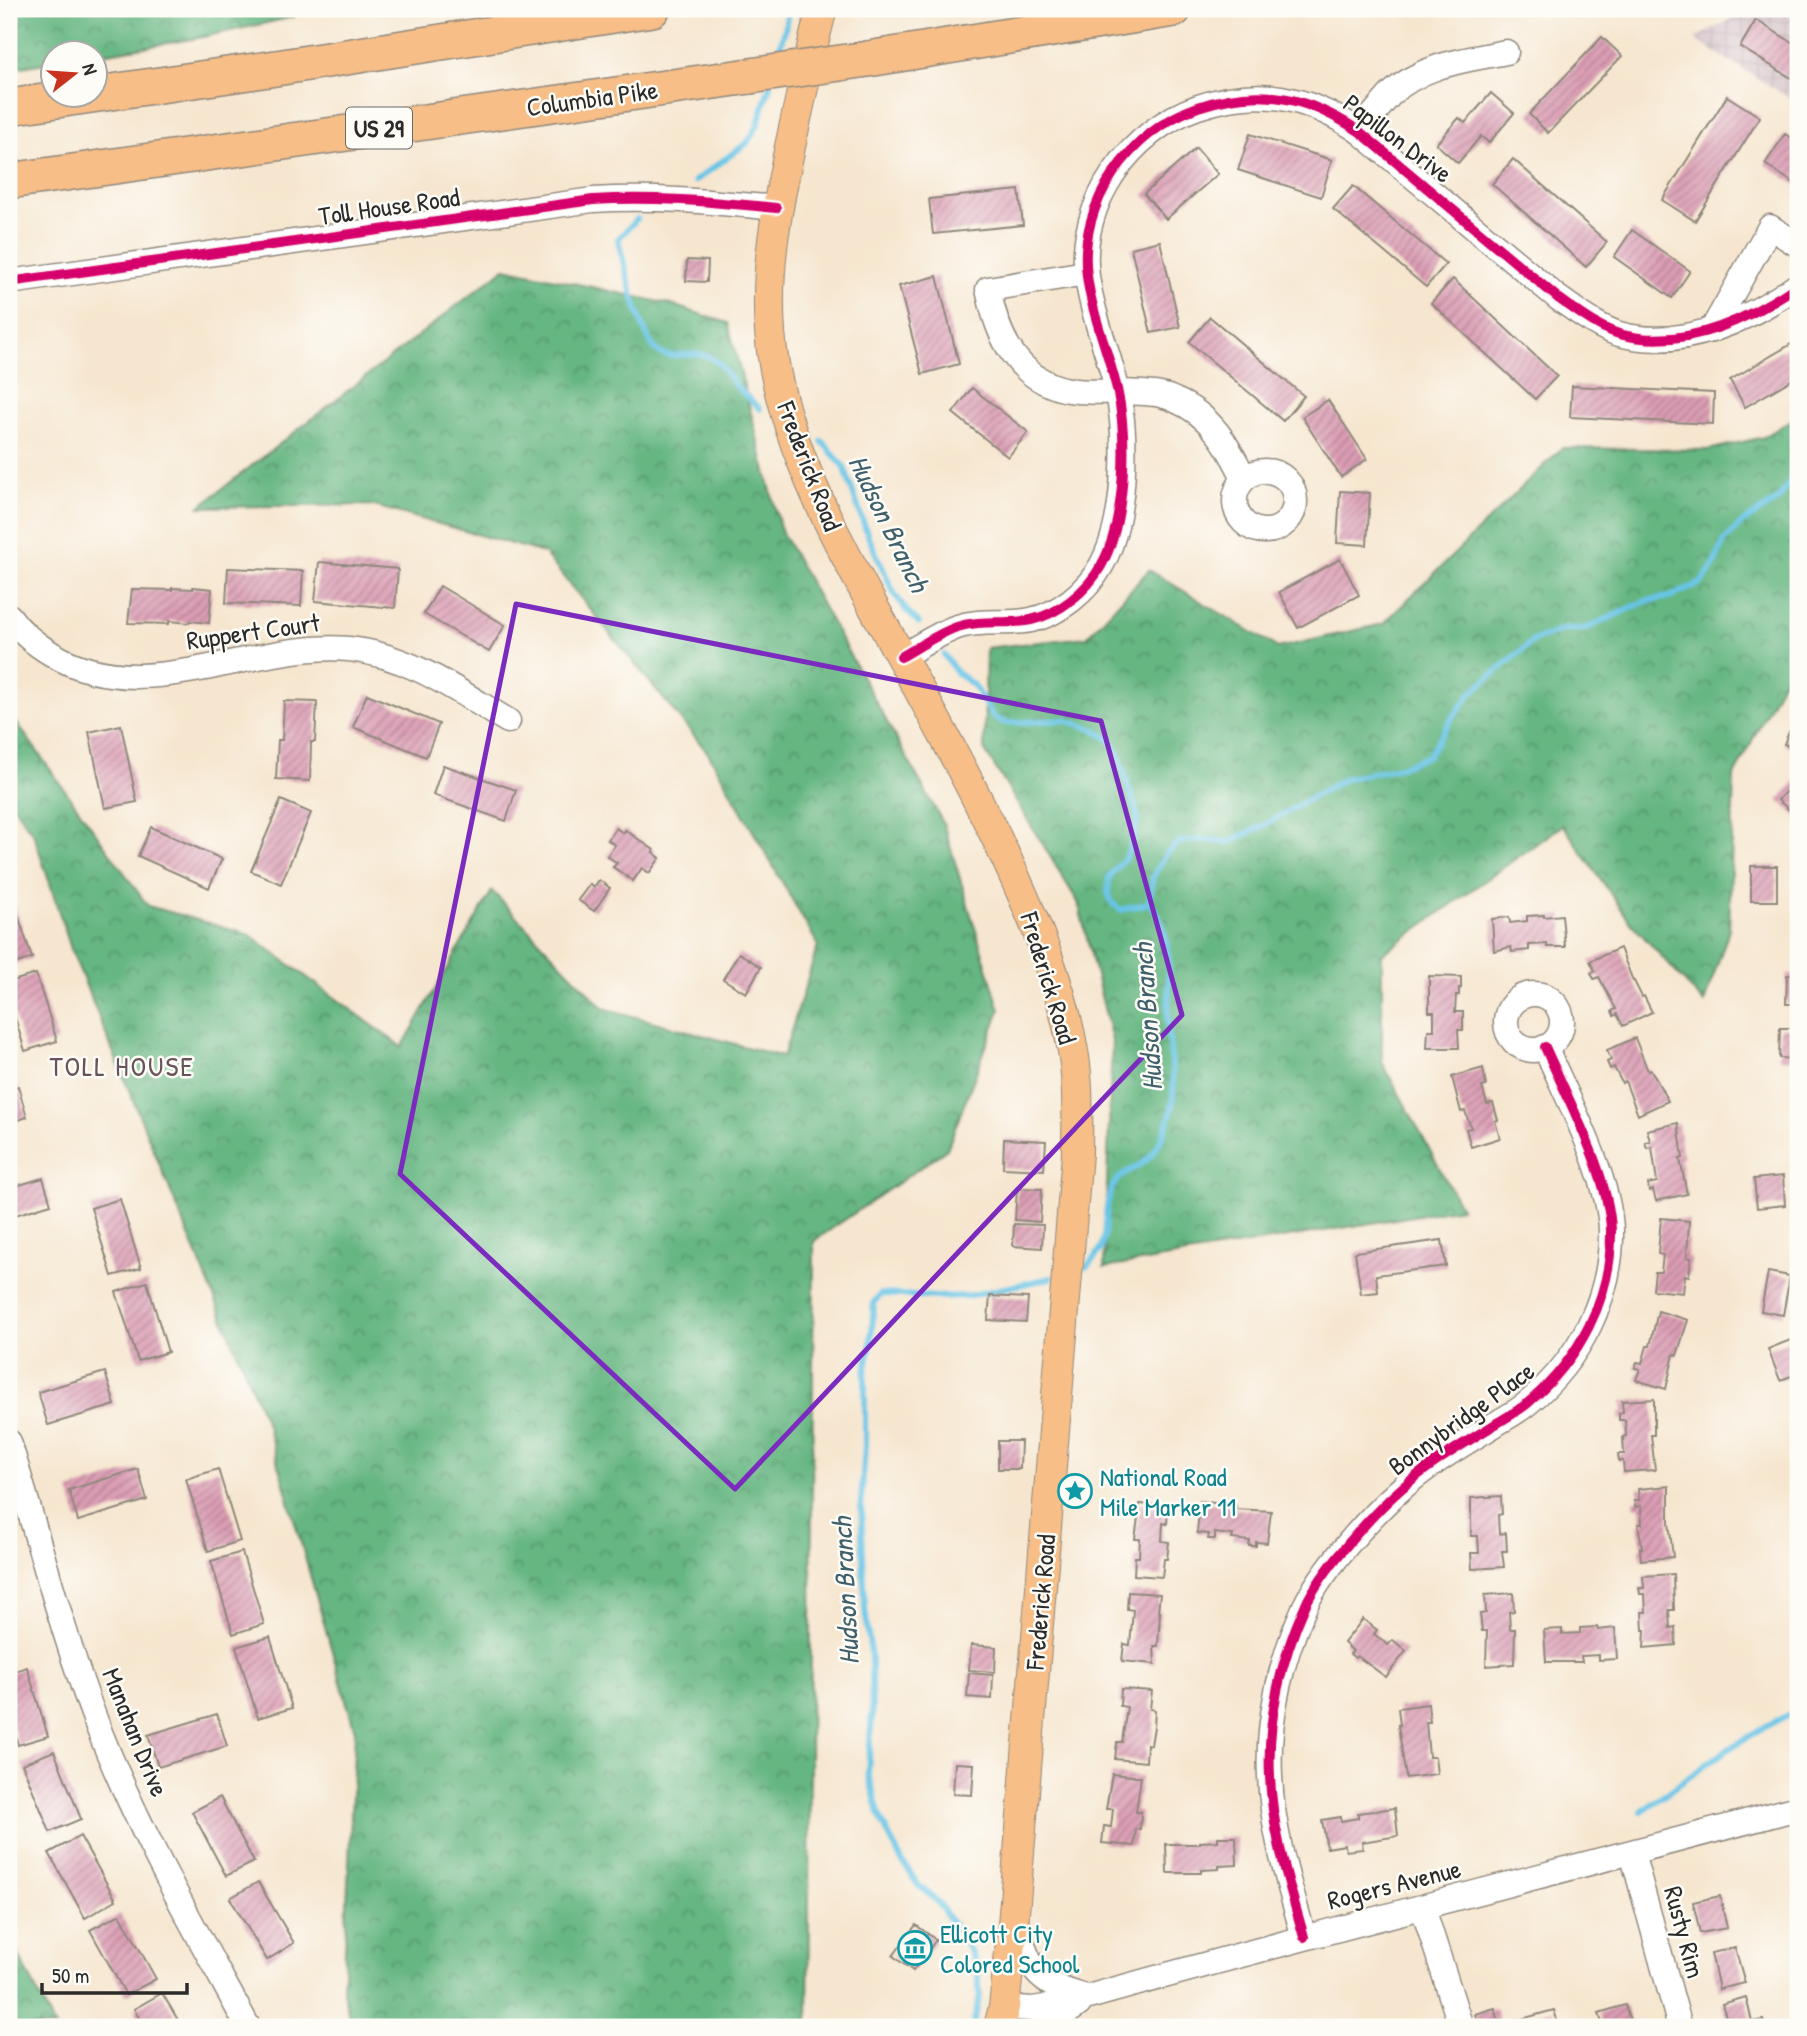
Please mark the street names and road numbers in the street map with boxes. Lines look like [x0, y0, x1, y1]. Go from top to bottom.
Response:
street label: Columbia Pike [524, 71, 660, 125]
street label: Papillon Drive [1336, 86, 1460, 190]
road number: US 29 [346, 107, 412, 148]
street label: Toll House Road [316, 179, 462, 233]
street label: Frederick Road [769, 395, 851, 536]
street label: Ruppert Court [184, 604, 323, 658]
street label: Frederick Road [1012, 907, 1086, 1048]
street label: Bonnybridge Place [1381, 1353, 1541, 1483]
street label: Frederick Road [1017, 1533, 1063, 1672]
street label: Manahan Drive [94, 1663, 178, 1801]
street label: Rogers Avenue [1324, 1851, 1464, 1917]
street label: Rusty Rim [1656, 1882, 1714, 1982]

